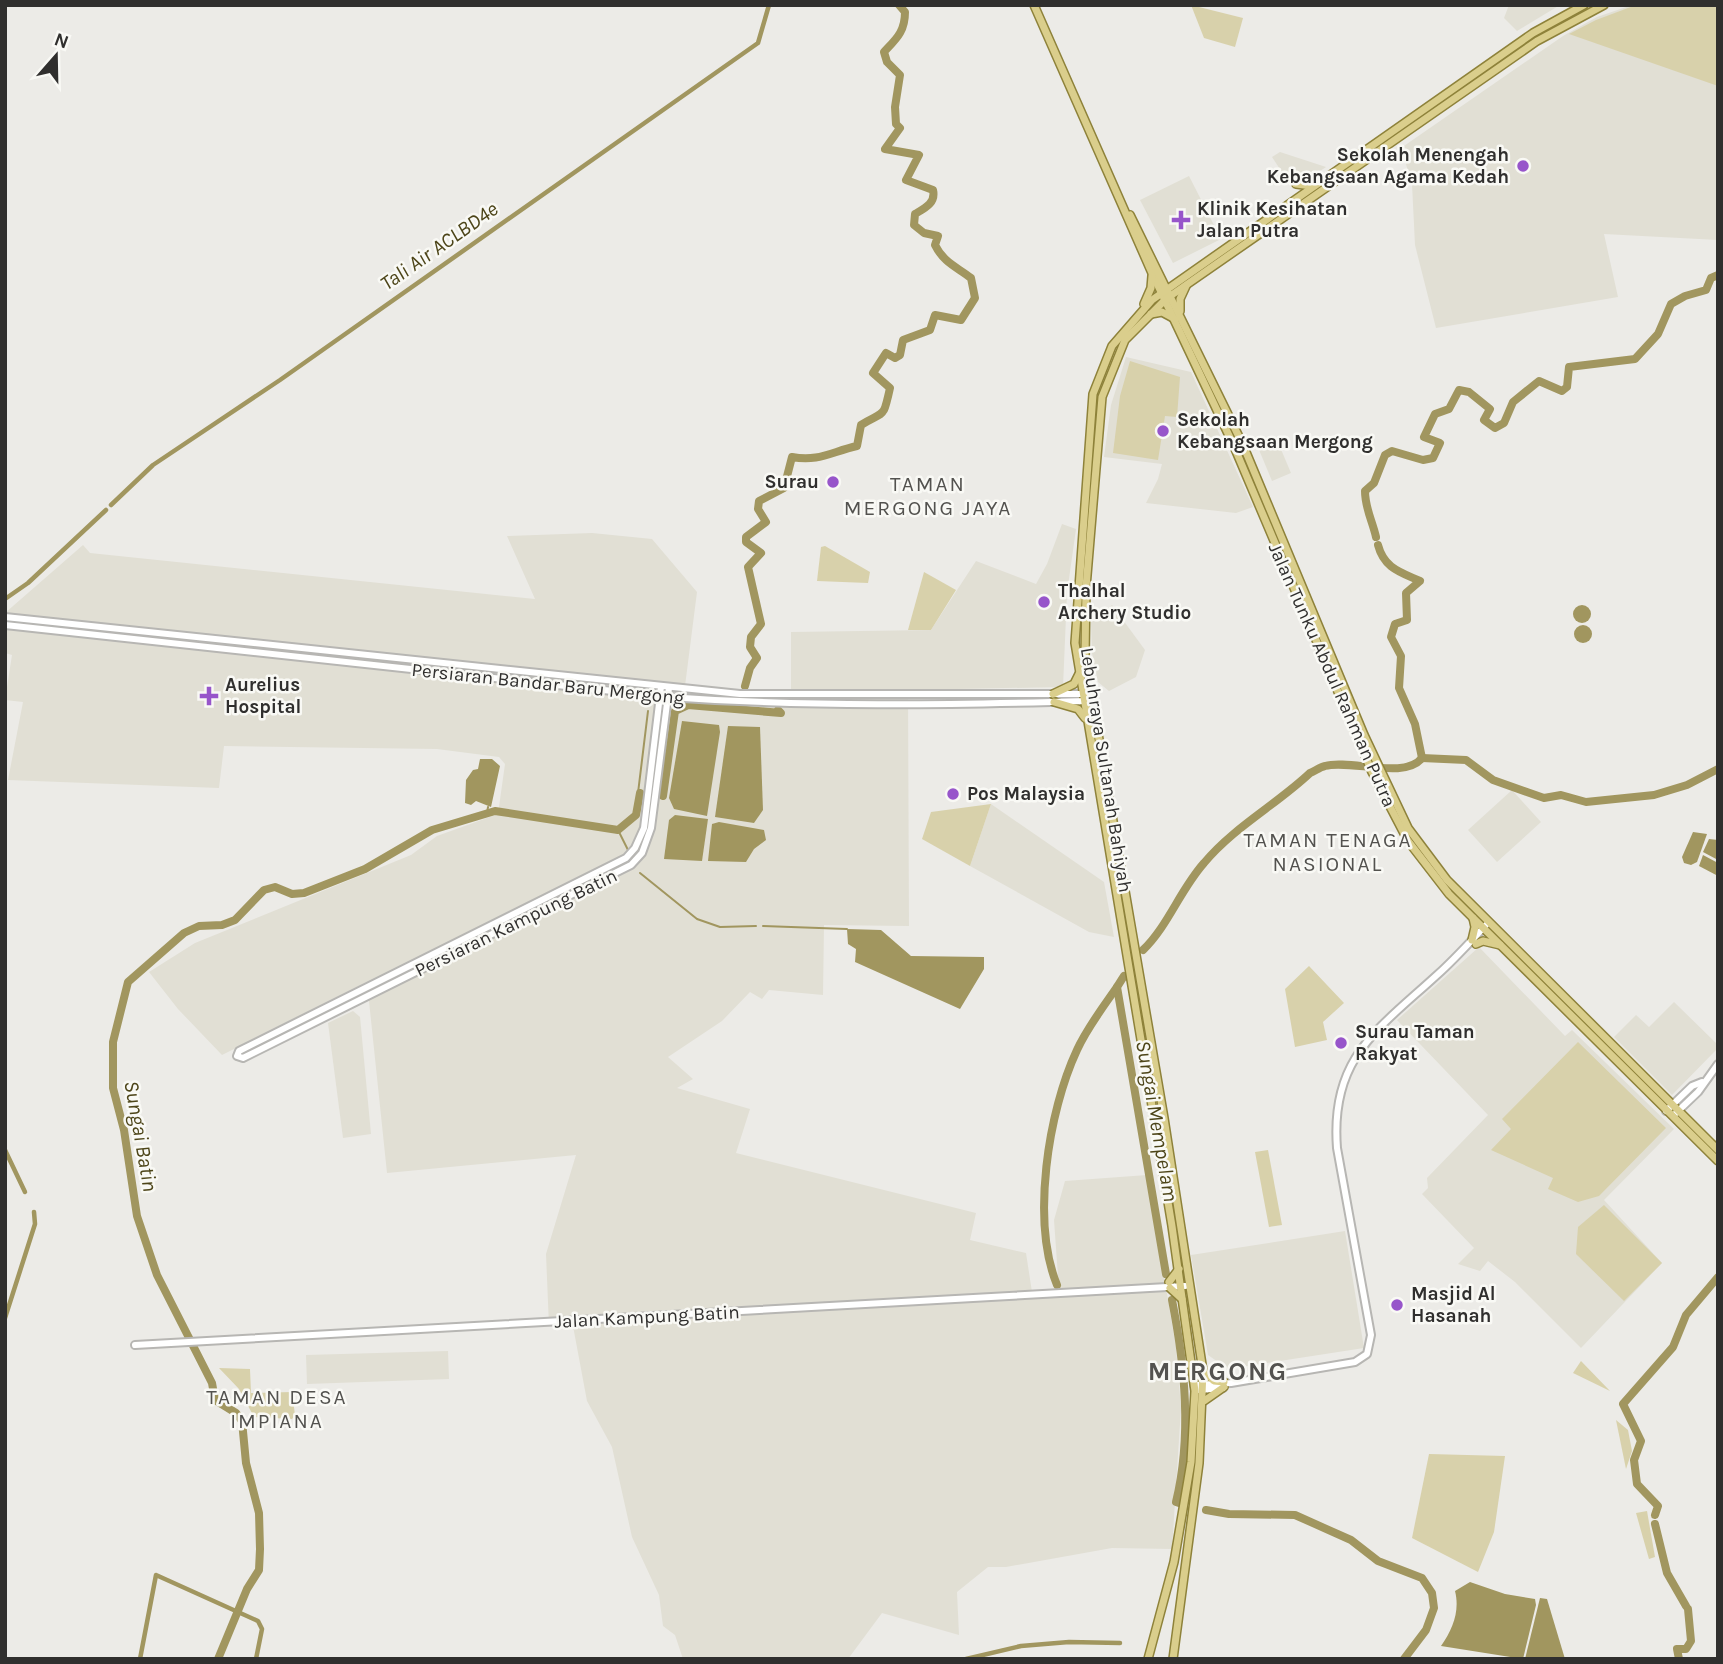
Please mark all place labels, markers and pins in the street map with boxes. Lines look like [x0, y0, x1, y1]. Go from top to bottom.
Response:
place label: Sekolah Menengah Kebangsaan Agama Kedah [1267, 144, 1509, 188]
marker: Sekolah Menengah Kebangsaan Agama Kedah [1515, 158, 1531, 174]
place label: Klinik Kesihatan Jalan Putra [1197, 198, 1348, 242]
marker: Klinik Kesihatan Jalan Putra [1171, 210, 1191, 230]
place label: Sekolah Kebangsaan Mergong [1177, 409, 1373, 453]
marker: Sekolah Kebangsaan Mergong [1155, 423, 1171, 439]
place label: Surau [764, 471, 819, 493]
marker: Surau [825, 474, 841, 490]
place label: Thalhal Archery Studio [1058, 580, 1191, 624]
marker: Thalhal Archery Studio [1036, 594, 1052, 610]
place label: Aurelius Hospital [225, 674, 301, 718]
marker: Aurelius Hospital [199, 686, 219, 706]
place label: Pos Malaysia [967, 783, 1085, 805]
marker: Pos Malaysia [945, 786, 961, 802]
place label: Surau Taman Rakyat [1355, 1021, 1475, 1065]
marker: Surau Taman Rakyat [1333, 1035, 1349, 1051]
place label: Masjid Al Hasanah [1411, 1283, 1496, 1327]
marker: Masjid Al Hasanah [1389, 1297, 1405, 1313]

